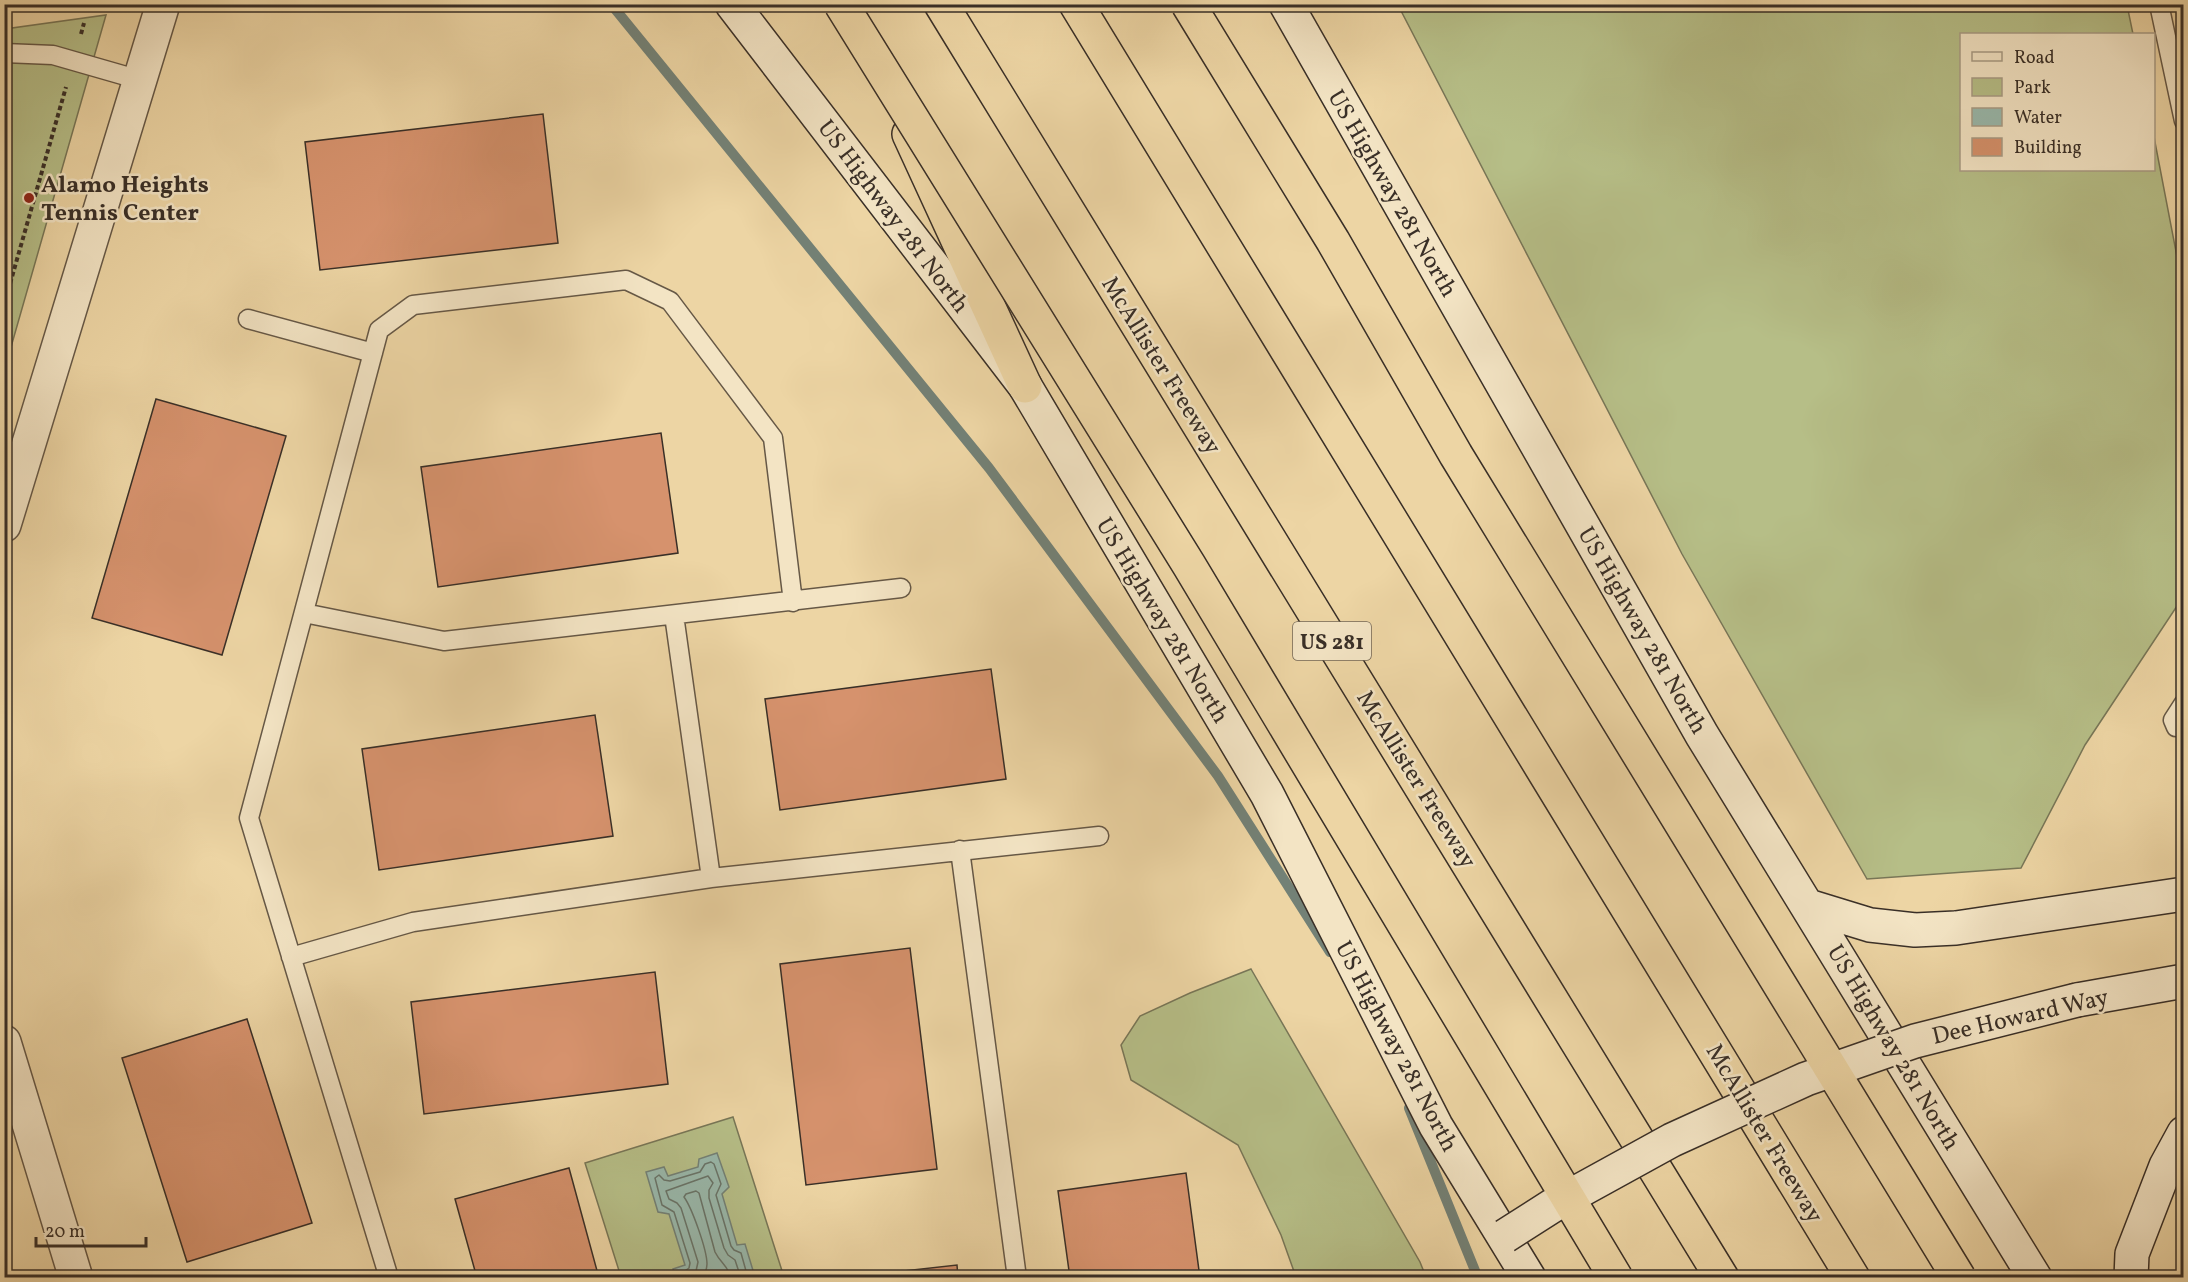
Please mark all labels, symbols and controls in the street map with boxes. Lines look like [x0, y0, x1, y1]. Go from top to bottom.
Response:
legend [1960, 33, 2155, 171]
text: Road [2014, 46, 2055, 71]
text: Park [2014, 76, 2051, 101]
street label: US Highway 281 North [1318, 84, 1465, 304]
text: Water [2014, 106, 2062, 131]
street label: US Highway 281 North [808, 113, 977, 321]
text: Building [2014, 136, 2082, 161]
place label: Alamo Heights Tennis Center [41, 169, 209, 231]
marker: Alamo Heights Tennis Center [22, 191, 36, 205]
street label: McAllister Freeway [1092, 271, 1229, 462]
street label: US Highway 281 North [1086, 512, 1236, 730]
street label: US Highway 281 North [1568, 521, 1715, 741]
road number: US 281 [1293, 622, 1371, 660]
street label: McAllister Freeway [1347, 685, 1484, 876]
street label: US Highway 281 North [1325, 935, 1465, 1158]
street label: US Highway 281 North [1817, 939, 1967, 1157]
street label: Dee Howard Way [1929, 981, 2112, 1055]
street label: McAllister Freeway [1696, 1038, 1830, 1230]
scale bar [36, 1210, 146, 1248]
text: 20 m [45, 1220, 85, 1245]

